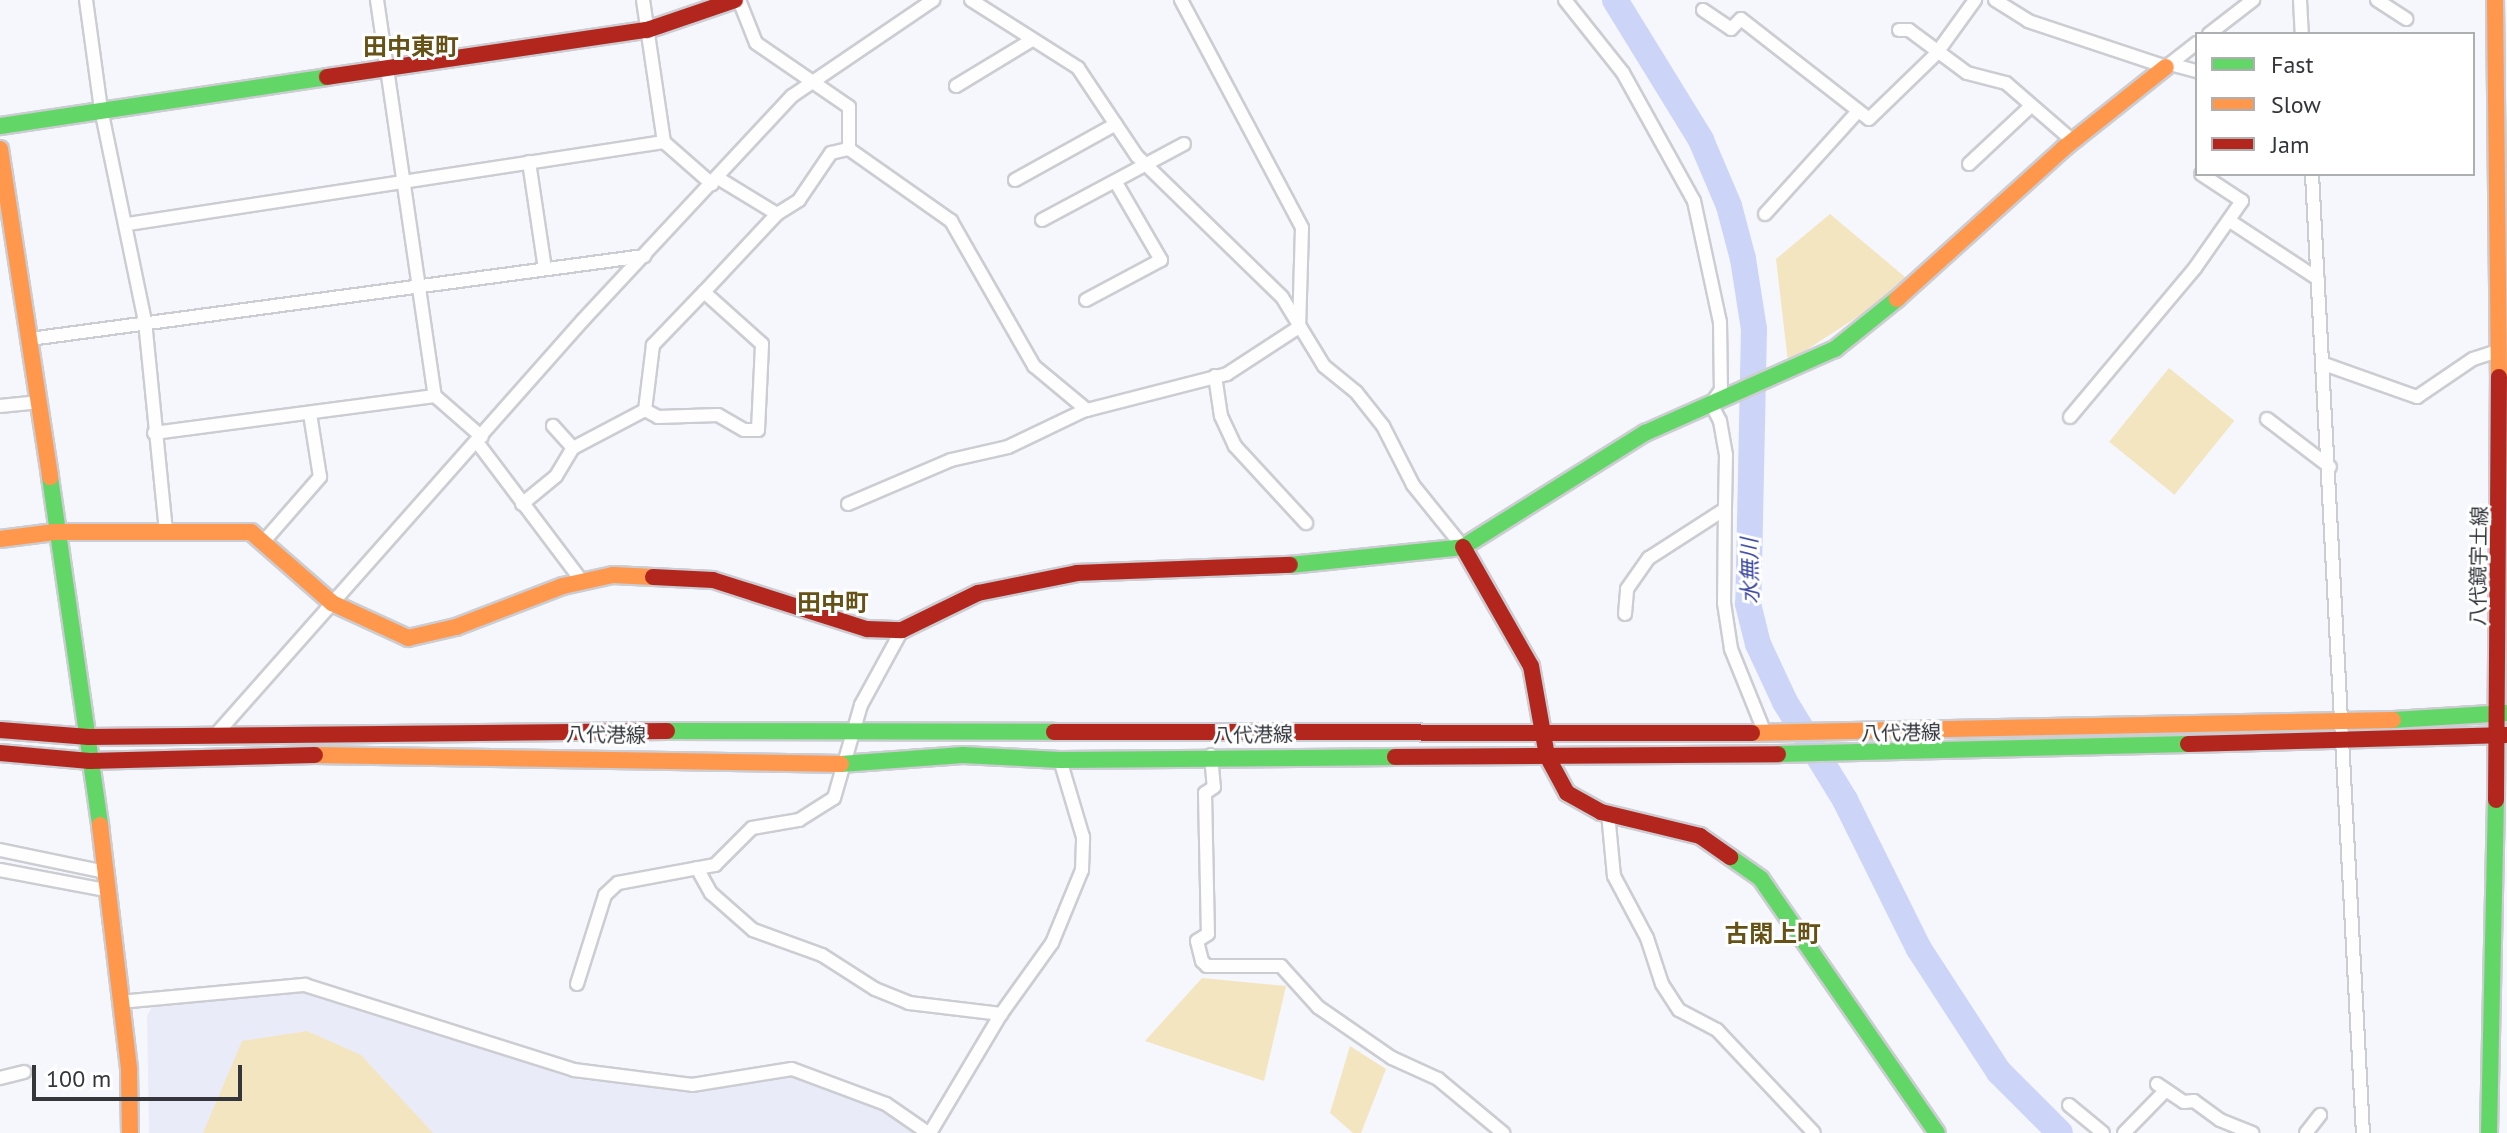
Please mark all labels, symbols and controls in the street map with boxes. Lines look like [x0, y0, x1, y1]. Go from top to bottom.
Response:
legend [2195, 32, 2475, 176]
district label: 田中東町 [363, 33, 459, 61]
text: Fast [2271, 49, 2314, 80]
text: Slow [2271, 89, 2321, 120]
text: Jam [2271, 129, 2309, 160]
street label: 八代鏡宇土線 [2466, 506, 2492, 626]
water label: 水無川 [1736, 538, 1764, 604]
district label: 田中町 [797, 589, 869, 617]
street label: 八代港線 [1861, 720, 1941, 746]
street label: 八代港線 [566, 722, 646, 748]
street label: 八代港線 [1213, 722, 1293, 748]
district label: 古閑上町 [1725, 920, 1821, 948]
scale bar [36, 1049, 246, 1099]
text: 100 m [46, 1063, 111, 1094]

